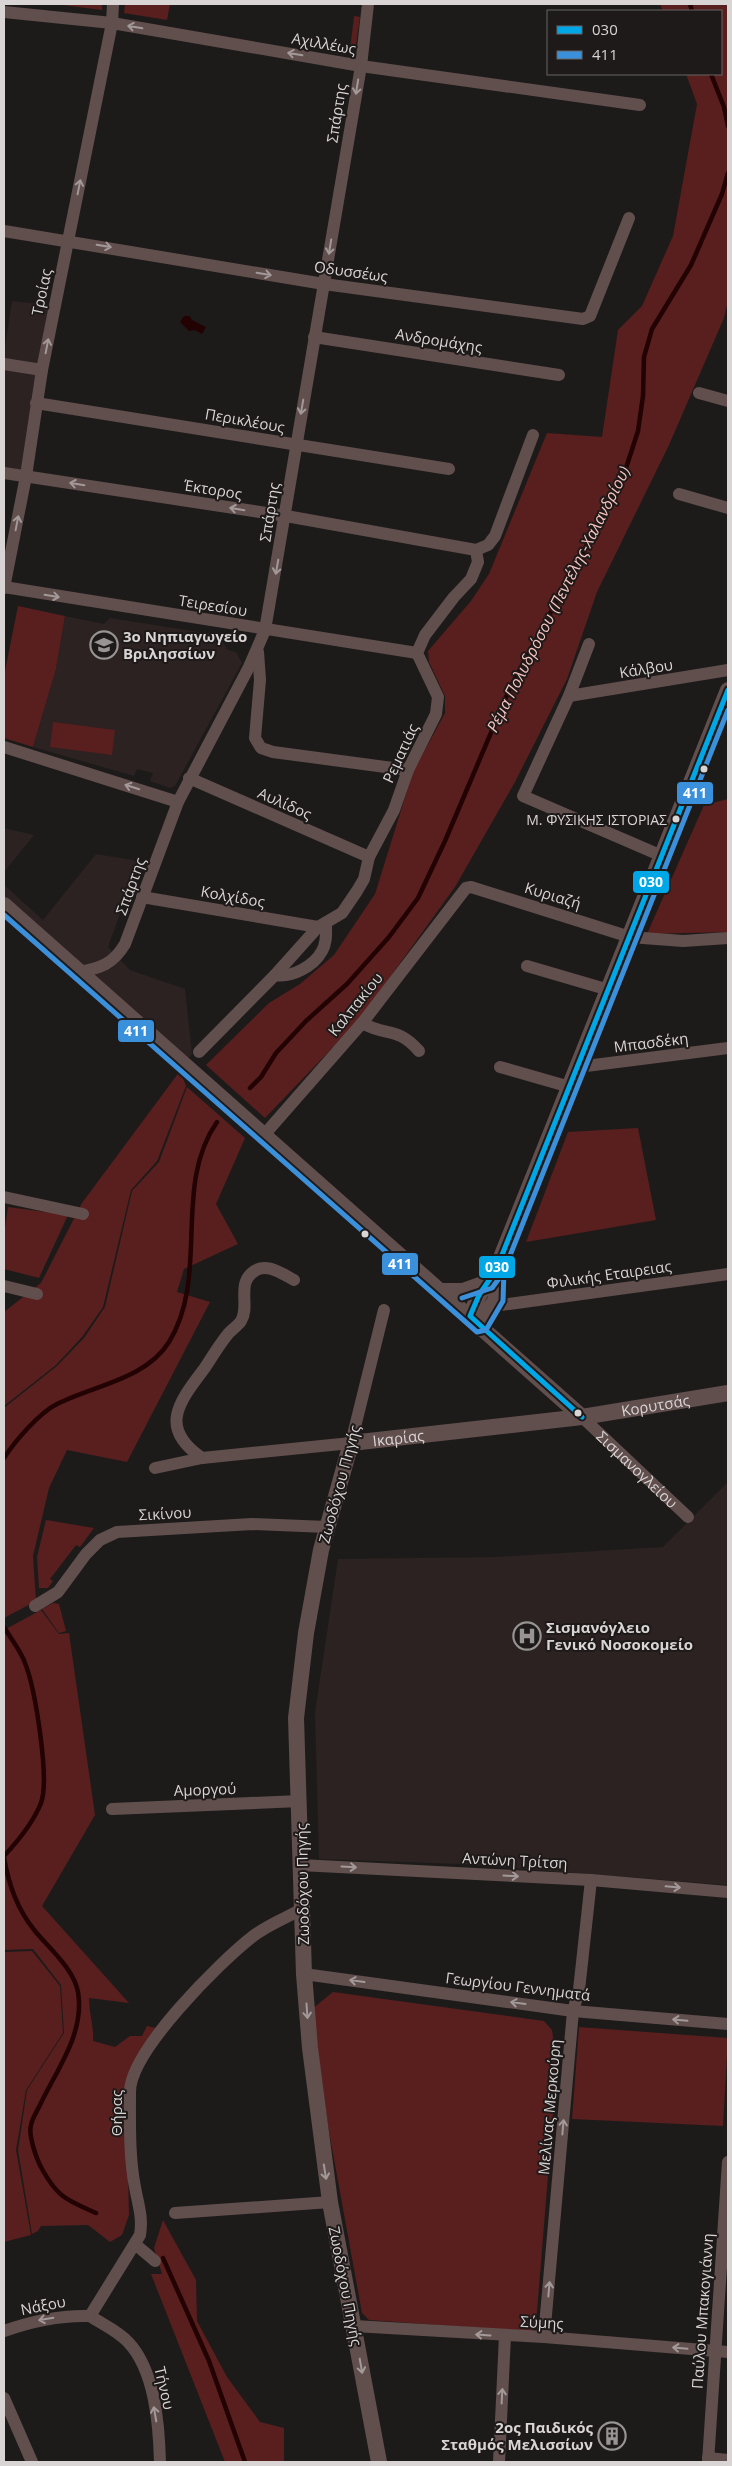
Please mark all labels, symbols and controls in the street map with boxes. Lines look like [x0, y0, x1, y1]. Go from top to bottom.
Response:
legend [547, 10, 722, 75]
text: 030 [592, 19, 618, 39]
one-way arrow [127, 21, 143, 31]
street label: Αχιλλέως [290, 28, 358, 58]
text: 411 [592, 44, 618, 64]
one-way arrow [288, 49, 304, 59]
one-way arrow [352, 78, 362, 94]
street label: Σπάρτης [321, 82, 351, 144]
one-way arrow [75, 179, 85, 195]
one-way arrow [325, 239, 335, 255]
one-way arrow [96, 242, 112, 252]
street label: Οδυσσέως [313, 256, 389, 286]
street label: Τροίας [26, 267, 56, 317]
one-way arrow [256, 269, 272, 279]
street label: Ανδρομάχης [394, 323, 484, 357]
one-way arrow [42, 338, 52, 354]
one-way arrow [297, 399, 307, 415]
street label: Περικλέους [204, 403, 286, 437]
water label: Ρέμα Πολυδρόσου (Πεντέλης-Χαλανδρίου) [481, 462, 635, 736]
street label: Έκτορος [181, 474, 244, 503]
one-way arrow [69, 478, 85, 488]
street label: Σπάρτης [254, 481, 284, 543]
one-way arrow [230, 503, 246, 513]
one-way arrow [12, 515, 22, 531]
one-way arrow [271, 559, 281, 575]
street label: Τειρεσίου [177, 590, 249, 620]
one-way arrow [44, 591, 60, 601]
place label: 3ο Νηπιαγωγείο Βριλησσίων [123, 626, 247, 663]
school or university icon: 3ο Νηπιαγωγείο Βριλησσίων [89, 630, 119, 660]
street label: Κάλβου [618, 654, 674, 682]
street label: Ρεματιάς [378, 720, 422, 786]
unlabelled marker [699, 764, 709, 774]
line badge: 411 [676, 781, 714, 805]
one-way arrow [124, 782, 140, 791]
street label: Αυλίδος [255, 782, 315, 824]
text: 411 [683, 783, 707, 802]
place label: Μ. ΦΥΣΙΚΗΣ ΙΣΤΟΡΙΑΣ [526, 810, 667, 829]
marker: Μ. ΦΥΣΙΚΗΣ ΙΣΤΟΡΙΑΣ [671, 814, 681, 824]
street label: Σπάρτης [110, 854, 150, 918]
line badge: 030 [632, 870, 670, 894]
text: 030 [639, 872, 663, 891]
street label: Κυριαζή [522, 877, 584, 913]
street label: Κολχίδος [199, 881, 267, 911]
street label: Καλπακίου [323, 968, 387, 1040]
line badge: 411 [117, 1019, 155, 1043]
text: 411 [124, 1021, 148, 1040]
street label: Μπασδέκη [613, 1028, 689, 1056]
unlabelled marker [360, 1229, 370, 1239]
line badge: 411 [381, 1252, 419, 1276]
text: 411 [388, 1254, 412, 1273]
line badge: 030 [478, 1255, 516, 1279]
street label: Φιλικής Εταιρειας [545, 1255, 673, 1293]
text: 030 [485, 1257, 509, 1276]
street label: Κορυτσάς [620, 1389, 691, 1420]
unlabelled marker [573, 1408, 583, 1418]
street label: Ζωοδόχου Πηγής [314, 1423, 364, 1545]
street label: Ικαρίας [372, 1425, 425, 1450]
street label: Σισμανογλείου [592, 1426, 682, 1512]
street label: Σικίνου [138, 1502, 192, 1524]
place label: Σισμανόγλειο Γενικό Νοσοκομείο [546, 1617, 693, 1654]
hospital icon: Σισμανόγλειο Γενικό Νοσοκομείο [512, 1621, 542, 1651]
street label: Αμοργού [173, 1778, 237, 1800]
street label: Ζωοδόχου Πηγής [291, 1823, 313, 1945]
street label: Αντώνη Τρίτση [462, 1847, 568, 1873]
one-way arrow [341, 1863, 357, 1872]
one-way arrow [503, 1871, 519, 1880]
one-way arrow [665, 1882, 681, 1892]
street label: Γεωργίου Γεννηματά [445, 1967, 591, 2005]
one-way arrow [349, 1976, 365, 1986]
one-way arrow [510, 1998, 526, 2008]
one-way arrow [302, 2002, 311, 2018]
one-way arrow [672, 2015, 688, 2025]
street label: Μελίνας Μερκούρη [533, 2038, 565, 2176]
street label: Θήρας [106, 2090, 126, 2136]
one-way arrow [558, 2119, 568, 2135]
one-way arrow [321, 2164, 331, 2180]
street label: Ζωοδόχου Πηγής [325, 2224, 367, 2348]
street label: Παύλου Μπακογιάννη [687, 2232, 717, 2390]
one-way arrow [544, 2281, 553, 2297]
street label: Νάξου [19, 2291, 67, 2319]
street label: Σύμης [520, 2311, 564, 2333]
one-way arrow [39, 2315, 55, 2325]
one-way arrow [475, 2330, 491, 2339]
one-way arrow [672, 2343, 688, 2353]
one-way arrow [357, 2358, 367, 2374]
street label: Τήνου [150, 2364, 180, 2412]
one-way arrow [497, 2388, 506, 2404]
one-way arrow [150, 2406, 160, 2422]
place label: 2ος Παιδικός Σταθμός Μελισσίων [441, 2417, 594, 2454]
building icon: 2ος Παιδικός Σταθμός Μελισσίων [597, 2421, 627, 2451]

